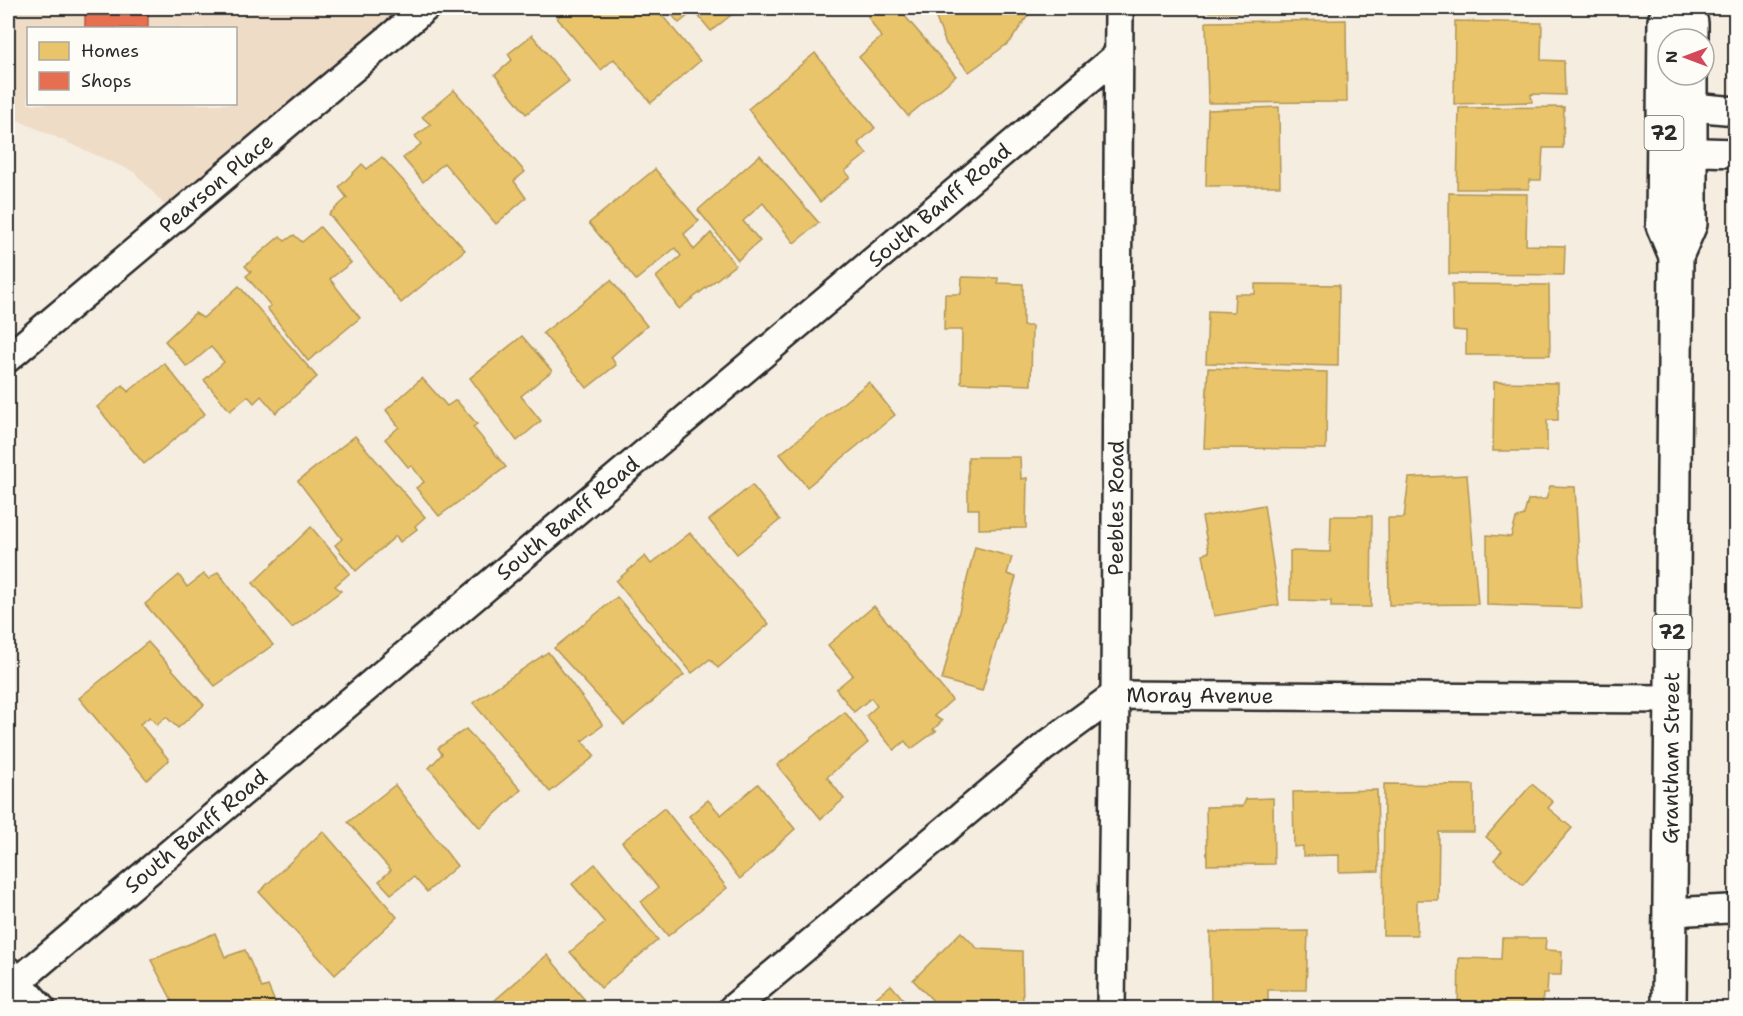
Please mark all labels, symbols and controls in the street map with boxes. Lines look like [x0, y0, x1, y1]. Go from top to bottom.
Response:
legend [27, 27, 237, 105]
north arrow [1656, 27, 1716, 87]
text: Homes [81, 39, 139, 63]
text: N [1661, 51, 1682, 63]
text: Shops [81, 69, 132, 93]
road number: 72 [1644, 116, 1684, 150]
street label: Pearson Place [153, 127, 279, 239]
street label: South Banff Road [862, 137, 1017, 274]
street label: Peebles Road [1102, 440, 1130, 576]
street label: South Banff Road [490, 450, 645, 587]
road number: 72 [1652, 615, 1692, 649]
street label: Grantham Street [1657, 672, 1686, 844]
street label: Moray Avenue [1126, 681, 1274, 710]
street label: South Banff Road [119, 763, 273, 900]

